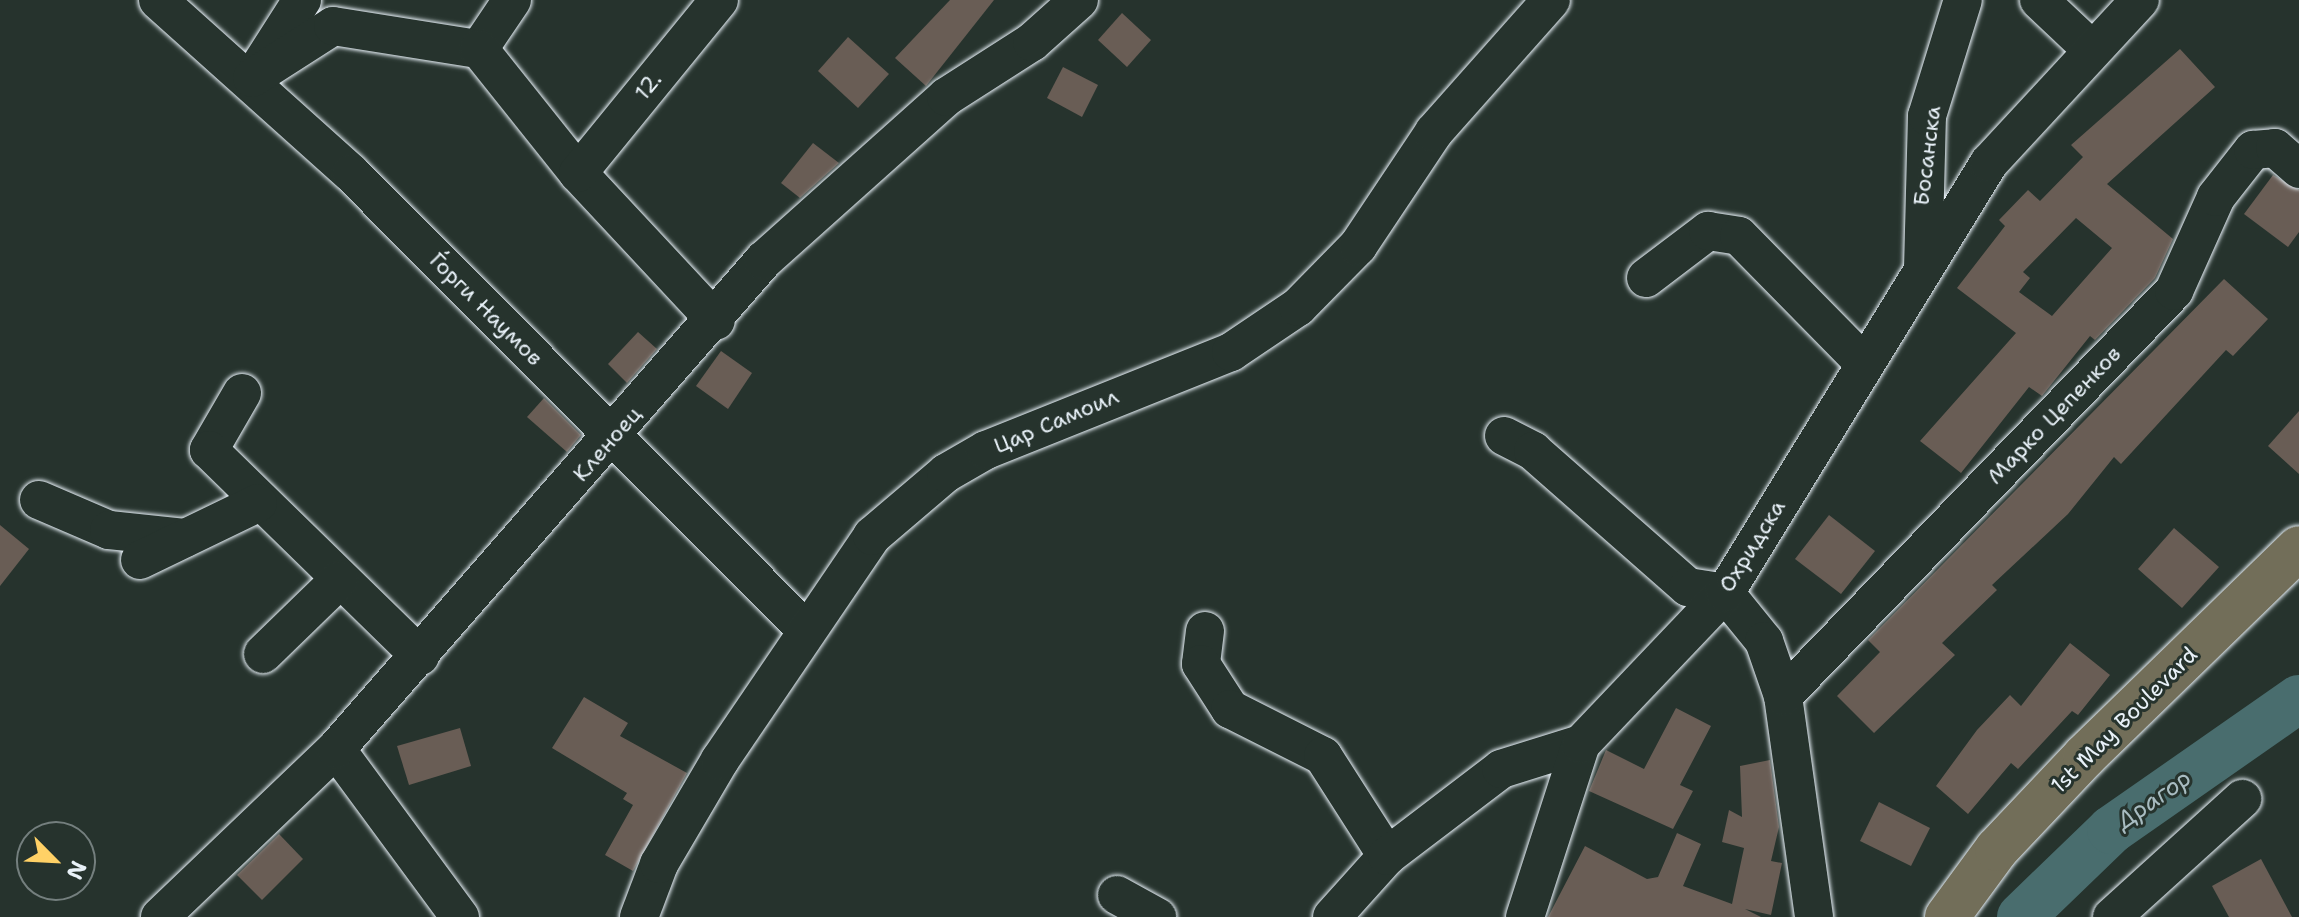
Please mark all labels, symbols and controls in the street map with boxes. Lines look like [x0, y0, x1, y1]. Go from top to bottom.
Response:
street label: 12. [629, 67, 667, 105]
street label: Босанска [1908, 104, 1946, 208]
street label: Ѓорги Наумов [424, 247, 548, 371]
street label: Марко Цепенков [1982, 341, 2126, 489]
street label: Цар Самоил [990, 383, 1122, 459]
street label: Кленоец [567, 401, 647, 487]
street label: Охридска [1713, 495, 1791, 597]
street label: 1st May Boulevard [2045, 641, 2203, 799]
water label: Драгор [2111, 764, 2197, 836]
north arrow [16, 821, 96, 901]
text: N [60, 856, 93, 884]

